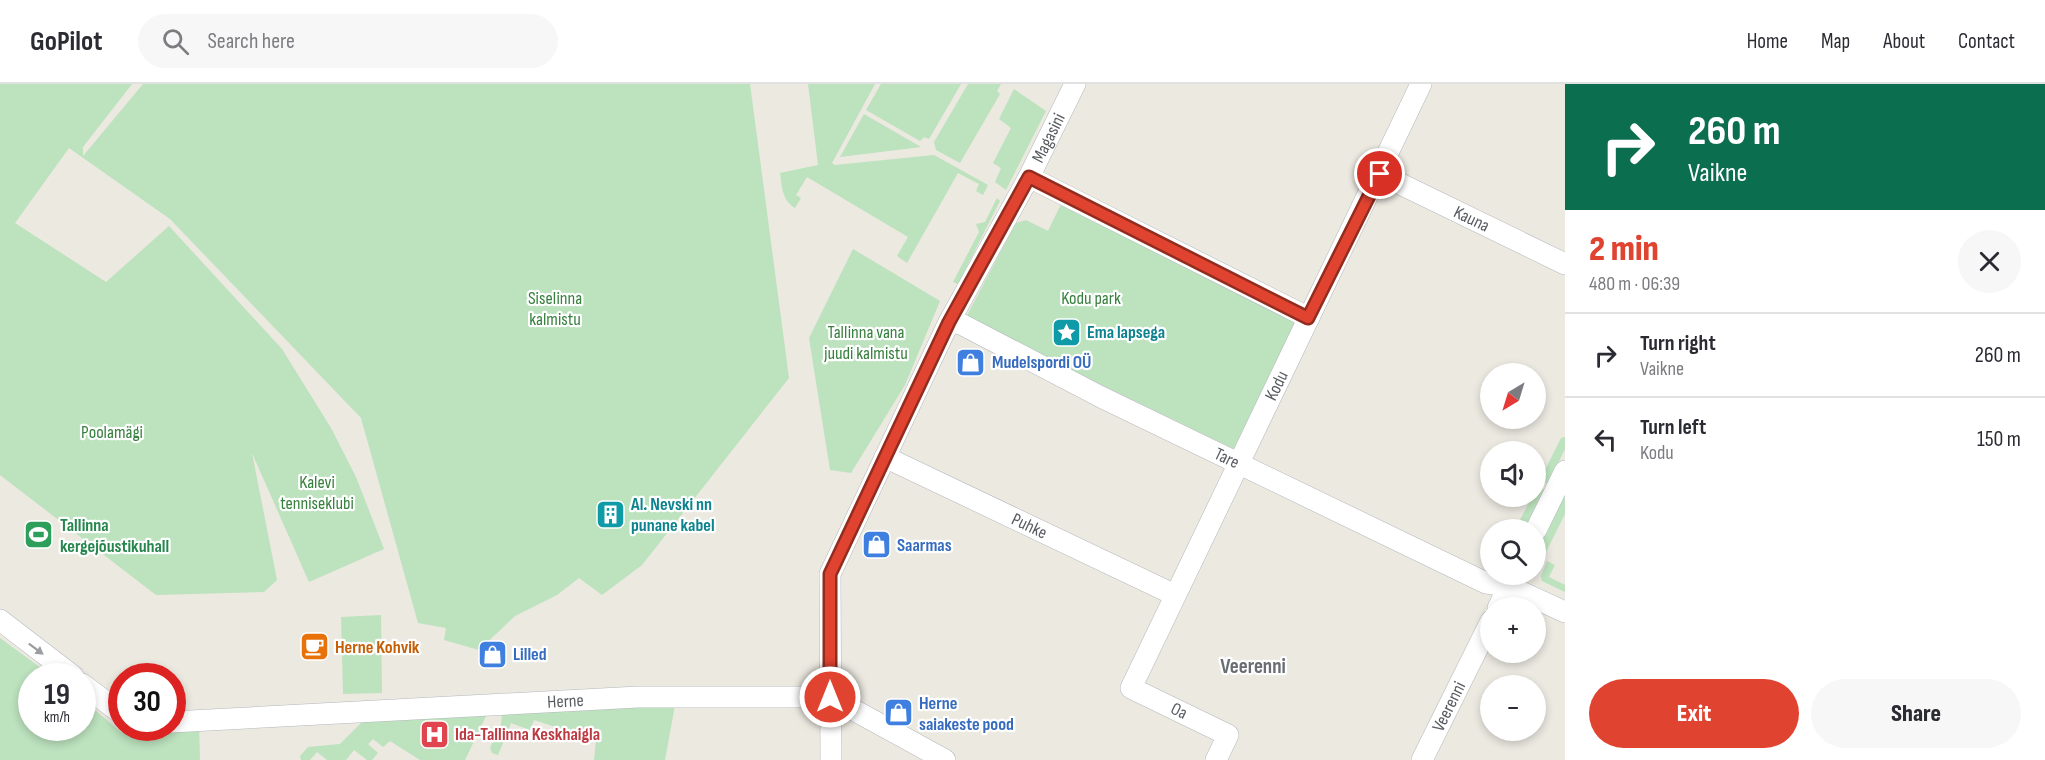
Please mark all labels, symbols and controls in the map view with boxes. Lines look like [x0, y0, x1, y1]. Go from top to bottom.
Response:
search box [138, 14, 558, 68]
text: GoPilot [30, 25, 102, 58]
icon: search [159, 25, 192, 58]
text: Search here [207, 28, 295, 55]
text: Home [1747, 29, 1788, 54]
text: Map [1821, 29, 1850, 54]
text: About [1883, 29, 1925, 54]
text: Contact [1958, 29, 2015, 54]
text: 260 m [1688, 106, 1781, 157]
icon: right [1589, 108, 1667, 186]
street label: Magasini [1027, 110, 1069, 166]
pin [1354, 148, 1405, 199]
icon: arrive [1363, 157, 1396, 190]
text: Vaikne [1688, 157, 1747, 189]
street label: Kauna [1450, 201, 1493, 236]
text: 2 min [1589, 228, 1659, 271]
button: close [1958, 230, 2021, 293]
text: 480 m · 06:39 [1589, 272, 1680, 296]
park label: Siselinna kalmistu [528, 288, 582, 330]
park label: Kodu park [1061, 288, 1121, 309]
place icon: Ema lapsega [1050, 316, 1082, 348]
park label: Tallinna vana juudi kalmistu [823, 322, 908, 364]
place label: Ema lapsega [1087, 322, 1165, 343]
text: Turn right [1640, 330, 1716, 357]
icon: right [1589, 339, 1622, 372]
text: 260 m [1975, 342, 2021, 369]
shop icon: Mudelspordi OÜ [955, 346, 987, 378]
place label: Mudelspordi OÜ [992, 352, 1091, 373]
text: Vaikne [1640, 357, 1684, 381]
north arrow [1480, 363, 1546, 429]
map controls [1480, 363, 1546, 741]
street label: Kodu [1260, 367, 1292, 404]
text: Turn left [1640, 414, 1706, 441]
park label: Poolamägi [81, 422, 143, 443]
icon: left [1589, 423, 1622, 456]
text: 150 m [1977, 426, 2021, 453]
button: sound [1480, 441, 1546, 507]
text: Kodu [1640, 441, 1674, 465]
street label: Tare [1211, 443, 1243, 473]
park label: Kalevi tenniseklubi [280, 472, 354, 514]
place label: Al. Nevski nn punane kabel [630, 494, 715, 536]
building icon: Al. Nevski nn punane kabel [594, 498, 626, 530]
street label: Puhke [1008, 508, 1051, 543]
place label: Tallinna kergejõustikuhall [60, 515, 169, 557]
sports icon: Tallinna kergejõustikuhall [23, 519, 55, 551]
button: search [1480, 519, 1546, 585]
shop icon: Saarmas [860, 529, 892, 561]
place label: Saarmas [897, 535, 952, 556]
button: + [1480, 597, 1546, 663]
cafe icon: Herne Kohvik [298, 631, 330, 663]
place label: Herne Kohvik [335, 637, 420, 658]
shop icon: Lilled [476, 638, 508, 670]
one-way arrow [29, 642, 44, 654]
place label: Lilled [513, 644, 547, 665]
district label: Veerenni [1220, 654, 1286, 679]
speed limit sign: 30 [108, 663, 186, 741]
position arrow [798, 665, 862, 729]
button: − [1480, 675, 1546, 741]
text: 19 [44, 677, 70, 713]
street label: Veerenni [1427, 678, 1470, 735]
button: Exit [1589, 679, 1799, 748]
button: Share [1811, 679, 2021, 748]
street label: Herne [547, 689, 584, 712]
place label: Herne saiakeste pood [919, 693, 1014, 735]
shop icon: Herne saiakeste pood [882, 697, 914, 729]
street label: Oa [1167, 698, 1191, 724]
text: km/h [44, 708, 70, 727]
hospital icon: Ida-Tallinna Keskhaigla [418, 718, 450, 750]
place label: Ida-Tallinna Keskhaigla [455, 724, 600, 745]

